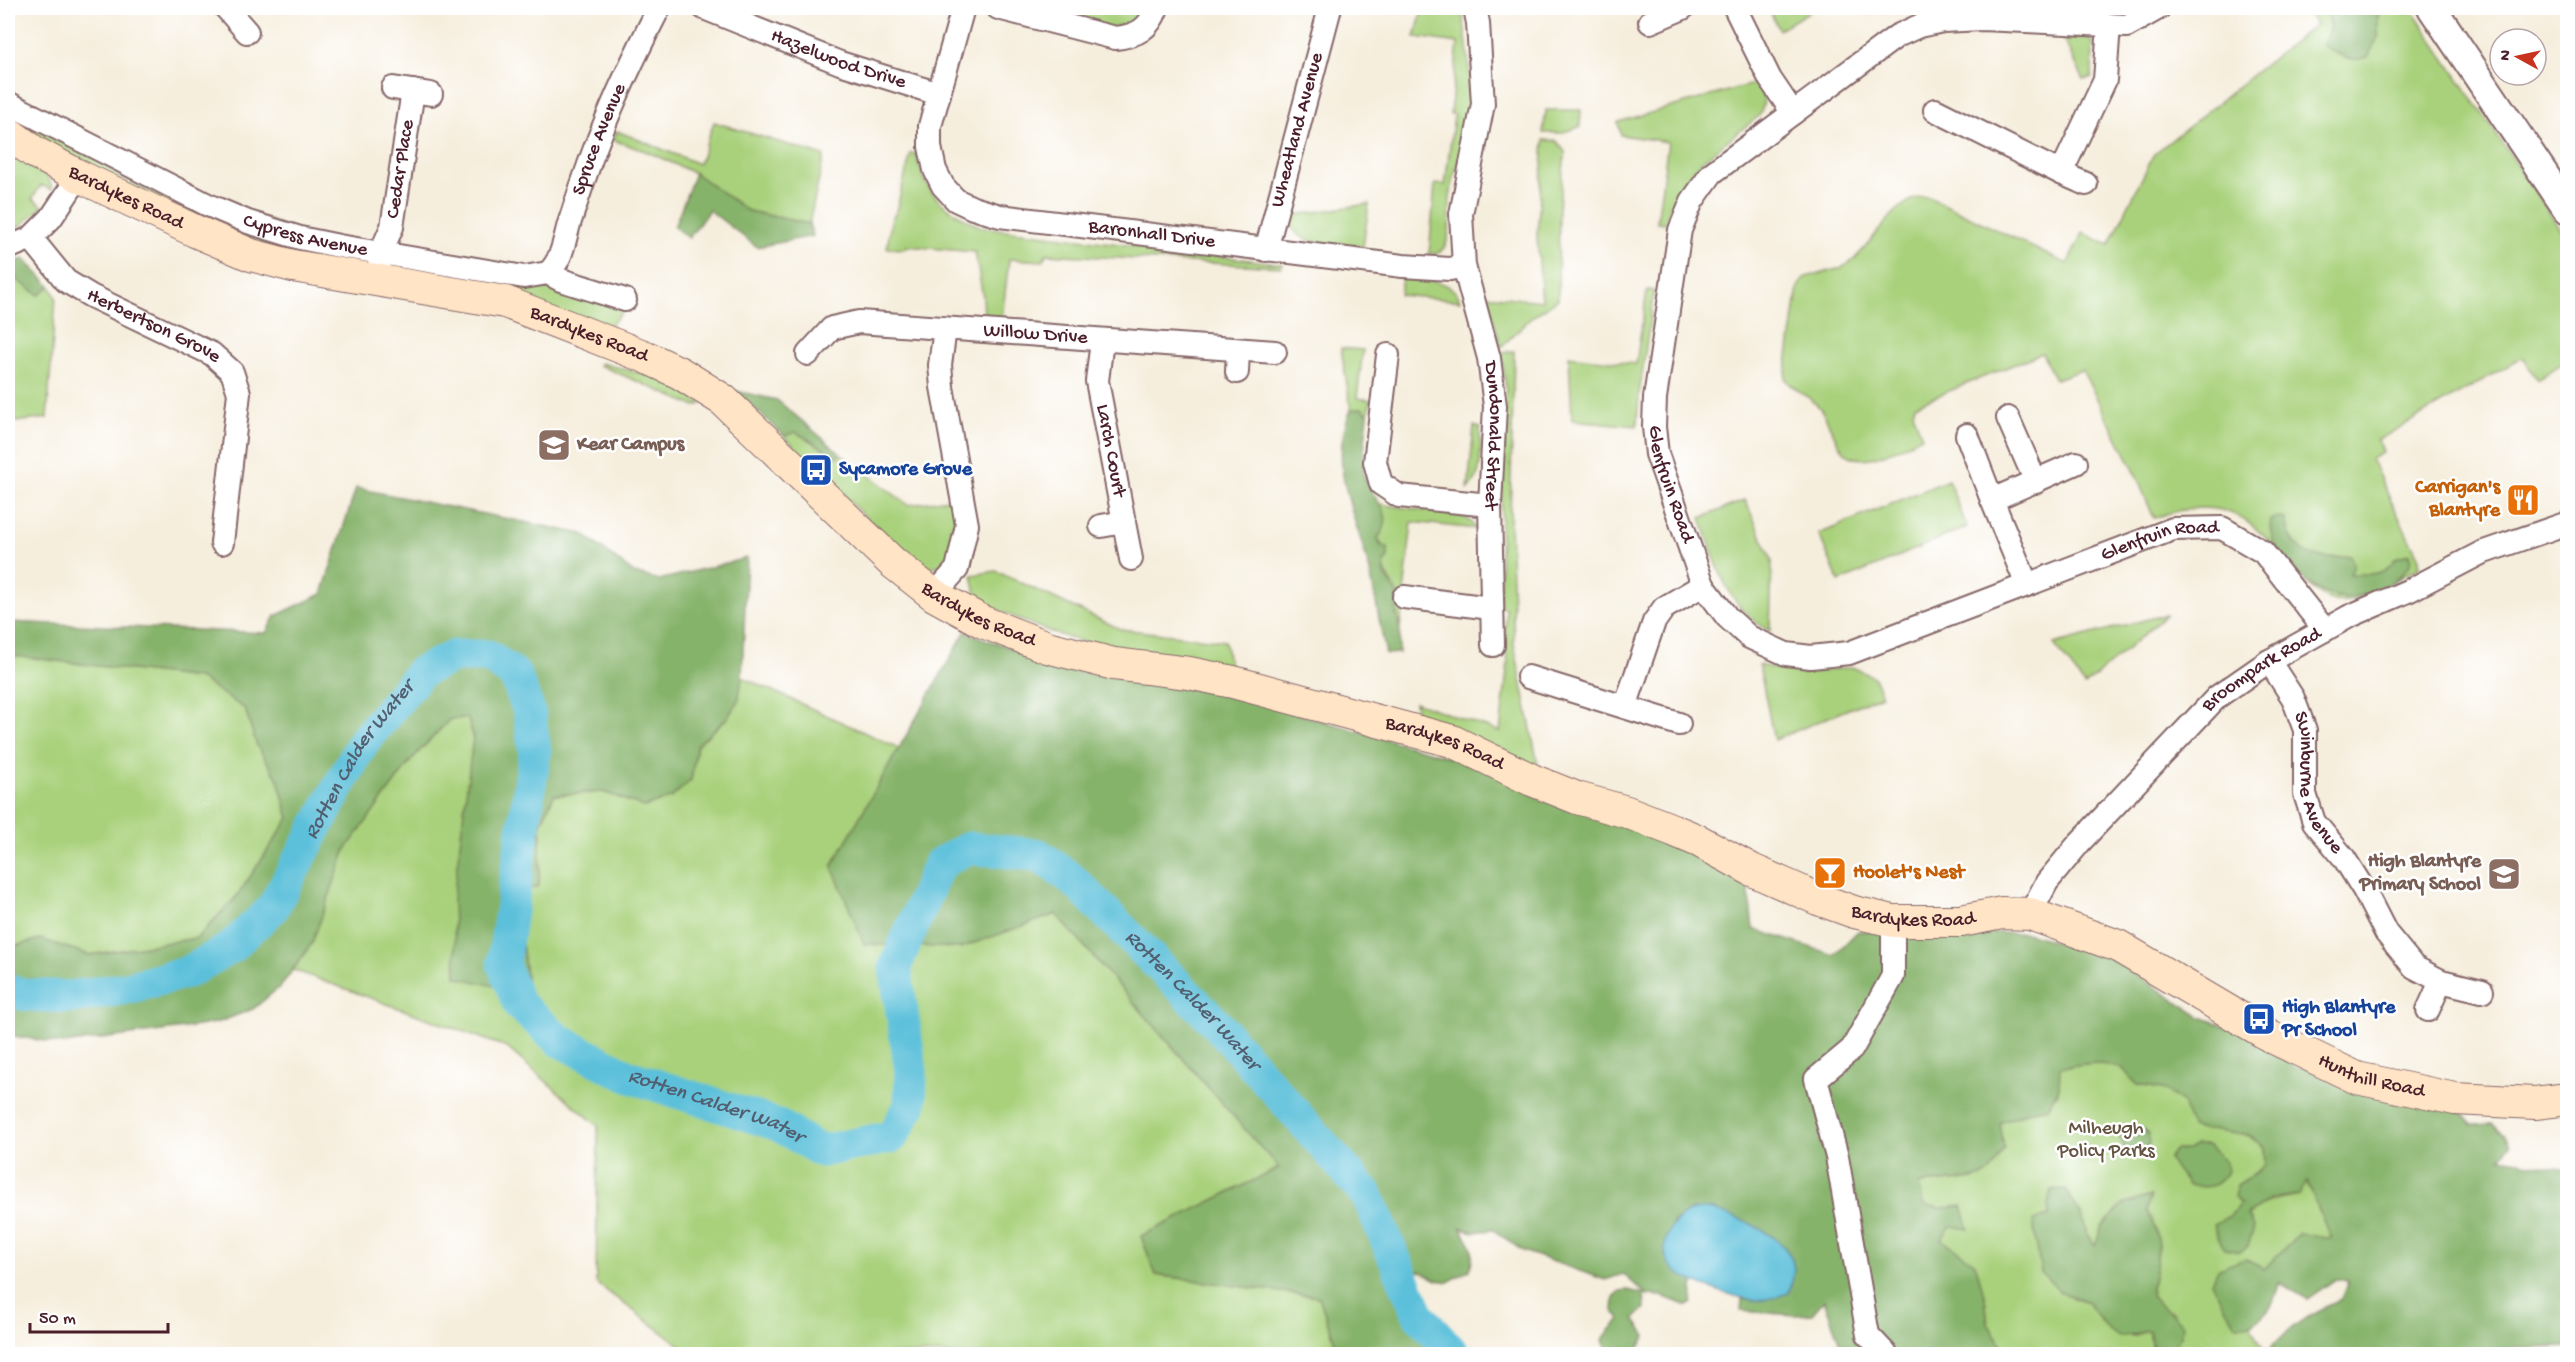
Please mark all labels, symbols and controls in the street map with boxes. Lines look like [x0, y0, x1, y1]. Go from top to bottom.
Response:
street label: Hazelwood Drive [767, 25, 909, 95]
north arrow [2488, 27, 2548, 87]
text: N [2496, 48, 2517, 62]
street label: Wheatland Avenue [1266, 50, 1329, 210]
street label: Spruce Avenue [568, 80, 632, 198]
street label: Cedar Place [382, 118, 420, 220]
street label: Bardykes Road [63, 160, 189, 236]
street label: Cypress Avenue [240, 210, 370, 262]
street label: Baronhall Drive [1086, 215, 1217, 254]
street label: Herbertson Grove [83, 284, 226, 369]
street label: Bardykes Road [526, 301, 653, 369]
street label: Willow Drive [983, 320, 1089, 350]
street label: Dundonald Street [1478, 358, 1507, 512]
street label: Larch Court [1090, 402, 1131, 500]
street label: Glenfruin Road [1642, 424, 1700, 548]
school or university icon: Kear Campus [536, 427, 572, 463]
place label: Kear Campus [576, 434, 686, 457]
bus stop icon: Sycamore Grove [798, 452, 834, 488]
place label: Sycamore Grove [839, 459, 973, 482]
place label: Carrigan's Blantyre [2414, 477, 2502, 523]
restaurant icon: Carrigan's Blantyre [2505, 482, 2541, 518]
street label: Glenfruin Road [2098, 517, 2221, 567]
street label: Bardykes Road [915, 577, 1041, 654]
street label: Broompark Road [2197, 622, 2327, 718]
water label: Rotten Calder Water [300, 673, 423, 844]
street label: Swinburne Avenue [2288, 709, 2348, 859]
street label: Bardykes Road [1382, 712, 1510, 777]
place label: High Blantyre Primary School [2359, 851, 2482, 897]
bar icon: Hoolet's Nest [1812, 855, 1848, 891]
school or university icon: High Blantyre Primary School [2486, 856, 2522, 892]
place label: Hoolet's Nest [1853, 862, 1966, 885]
street label: Bardykes Road [1848, 900, 1980, 933]
water label: Rotten Calder Water [1119, 926, 1268, 1080]
place label: High Blantyre Pr School [2281, 997, 2396, 1043]
bus stop icon: High Blantyre Pr School [2241, 1001, 2277, 1037]
street label: Hunthill Road [2314, 1049, 2429, 1104]
water label: Rotten Calder Water [625, 1064, 812, 1152]
park label: Milheugh Policy Parks [2056, 1118, 2155, 1164]
scale bar [30, 1296, 168, 1334]
text: 50 m [39, 1309, 76, 1330]

